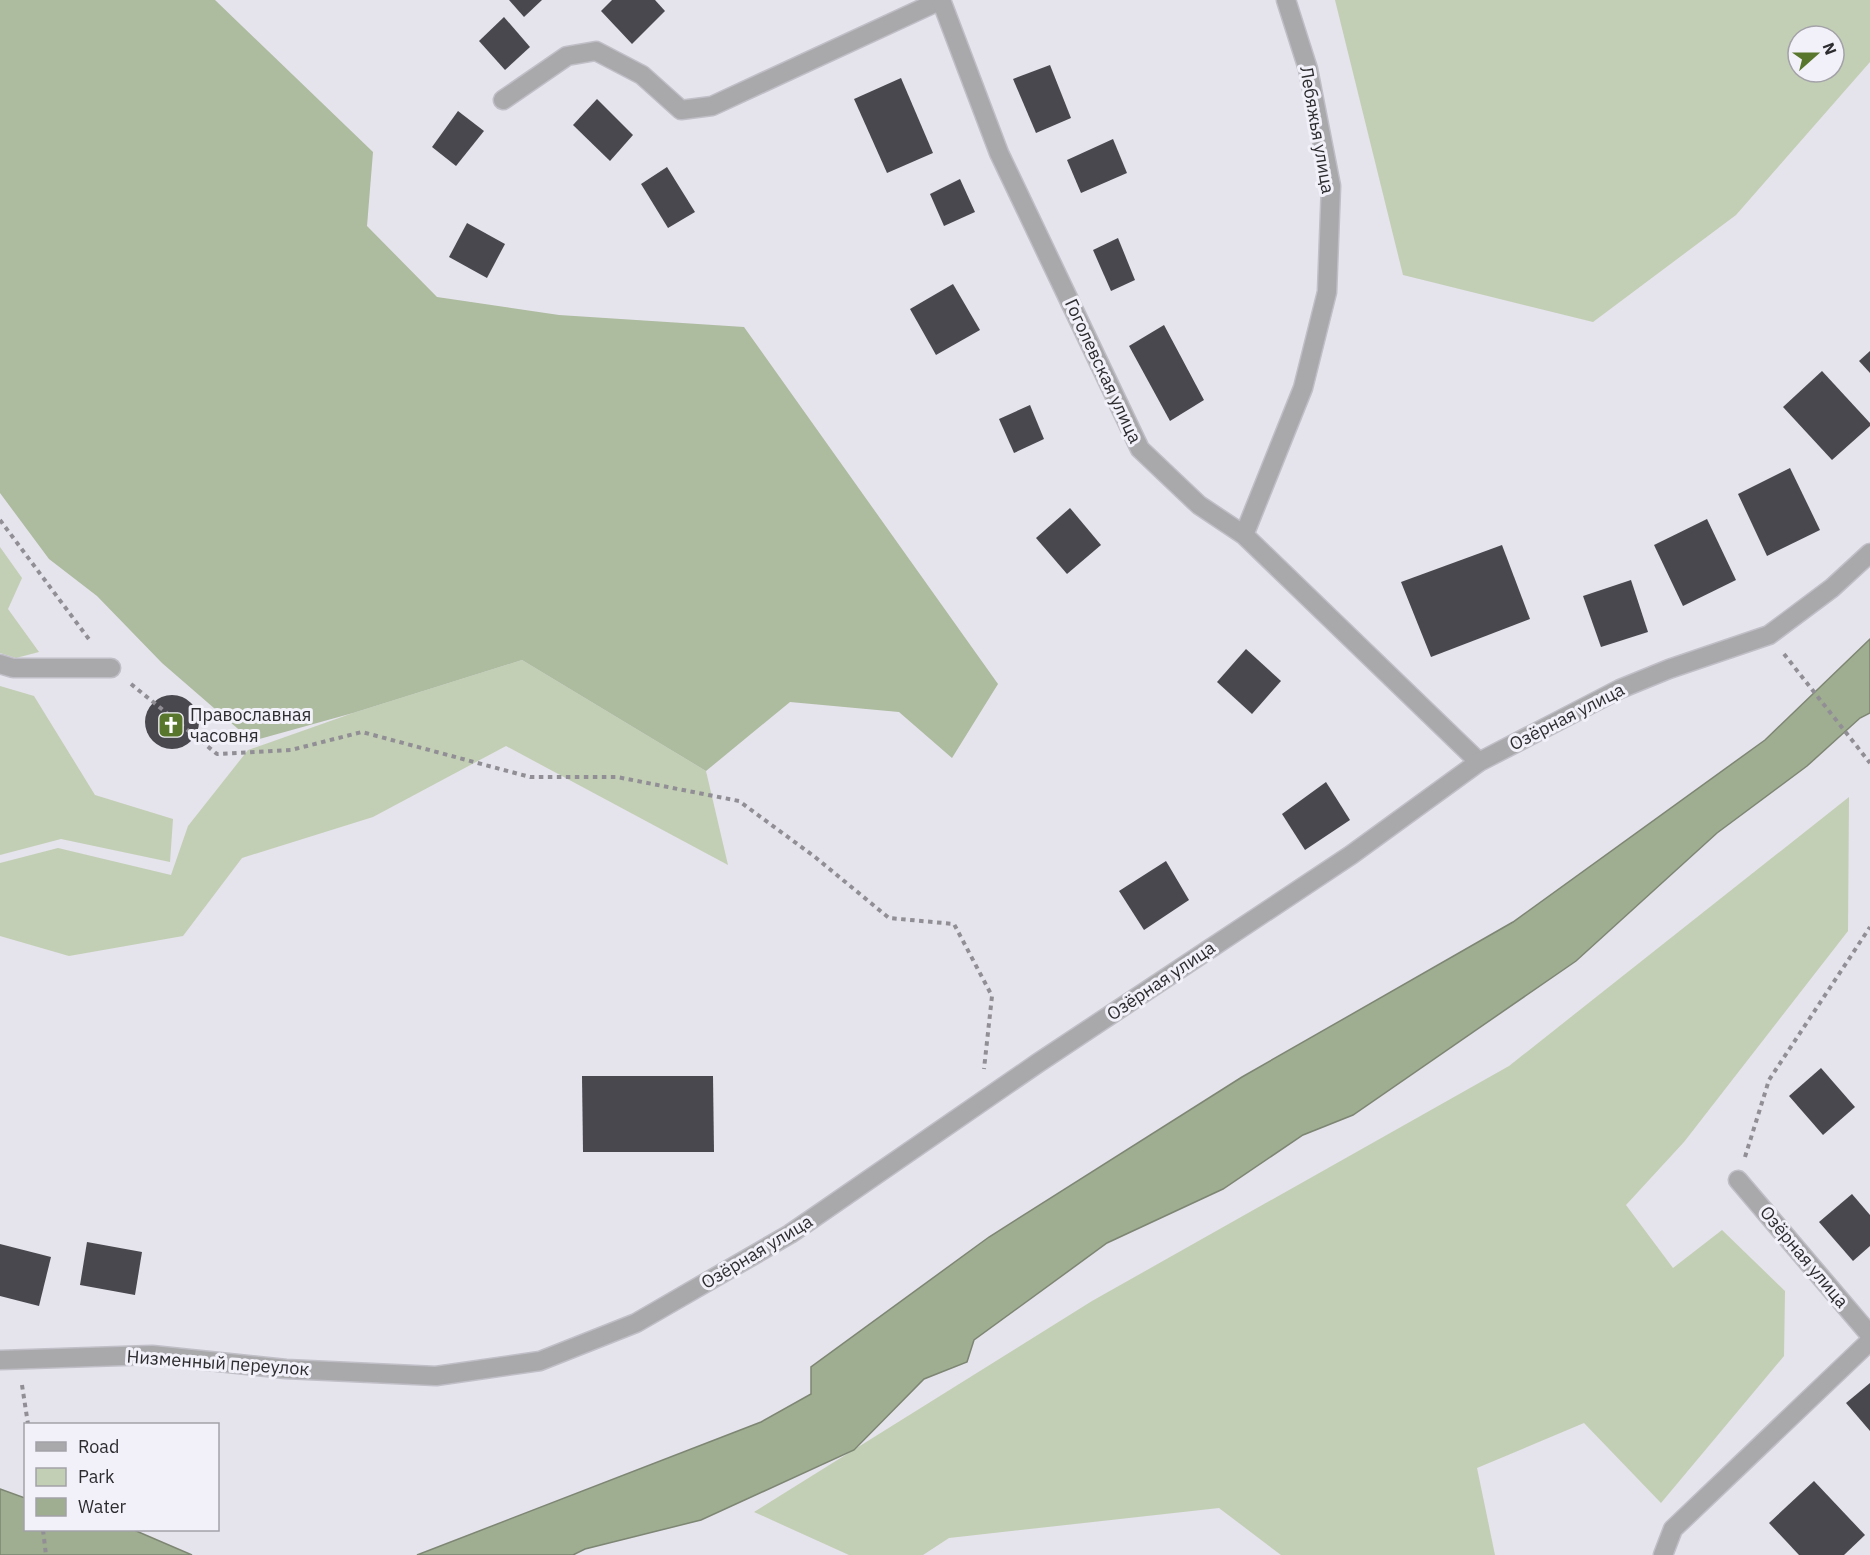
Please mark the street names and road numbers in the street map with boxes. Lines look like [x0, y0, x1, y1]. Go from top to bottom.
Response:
street label: Лебяжья улица [1295, 64, 1340, 196]
street label: Гоголевская улица [1060, 295, 1147, 447]
street label: Озёрная улица [1505, 678, 1628, 755]
street label: Озёрная улица [1102, 936, 1220, 1025]
street label: Озёрная улица [1755, 1201, 1854, 1313]
street label: Озёрная улица [697, 1209, 817, 1294]
street label: Низменный переулок [126, 1345, 310, 1380]

